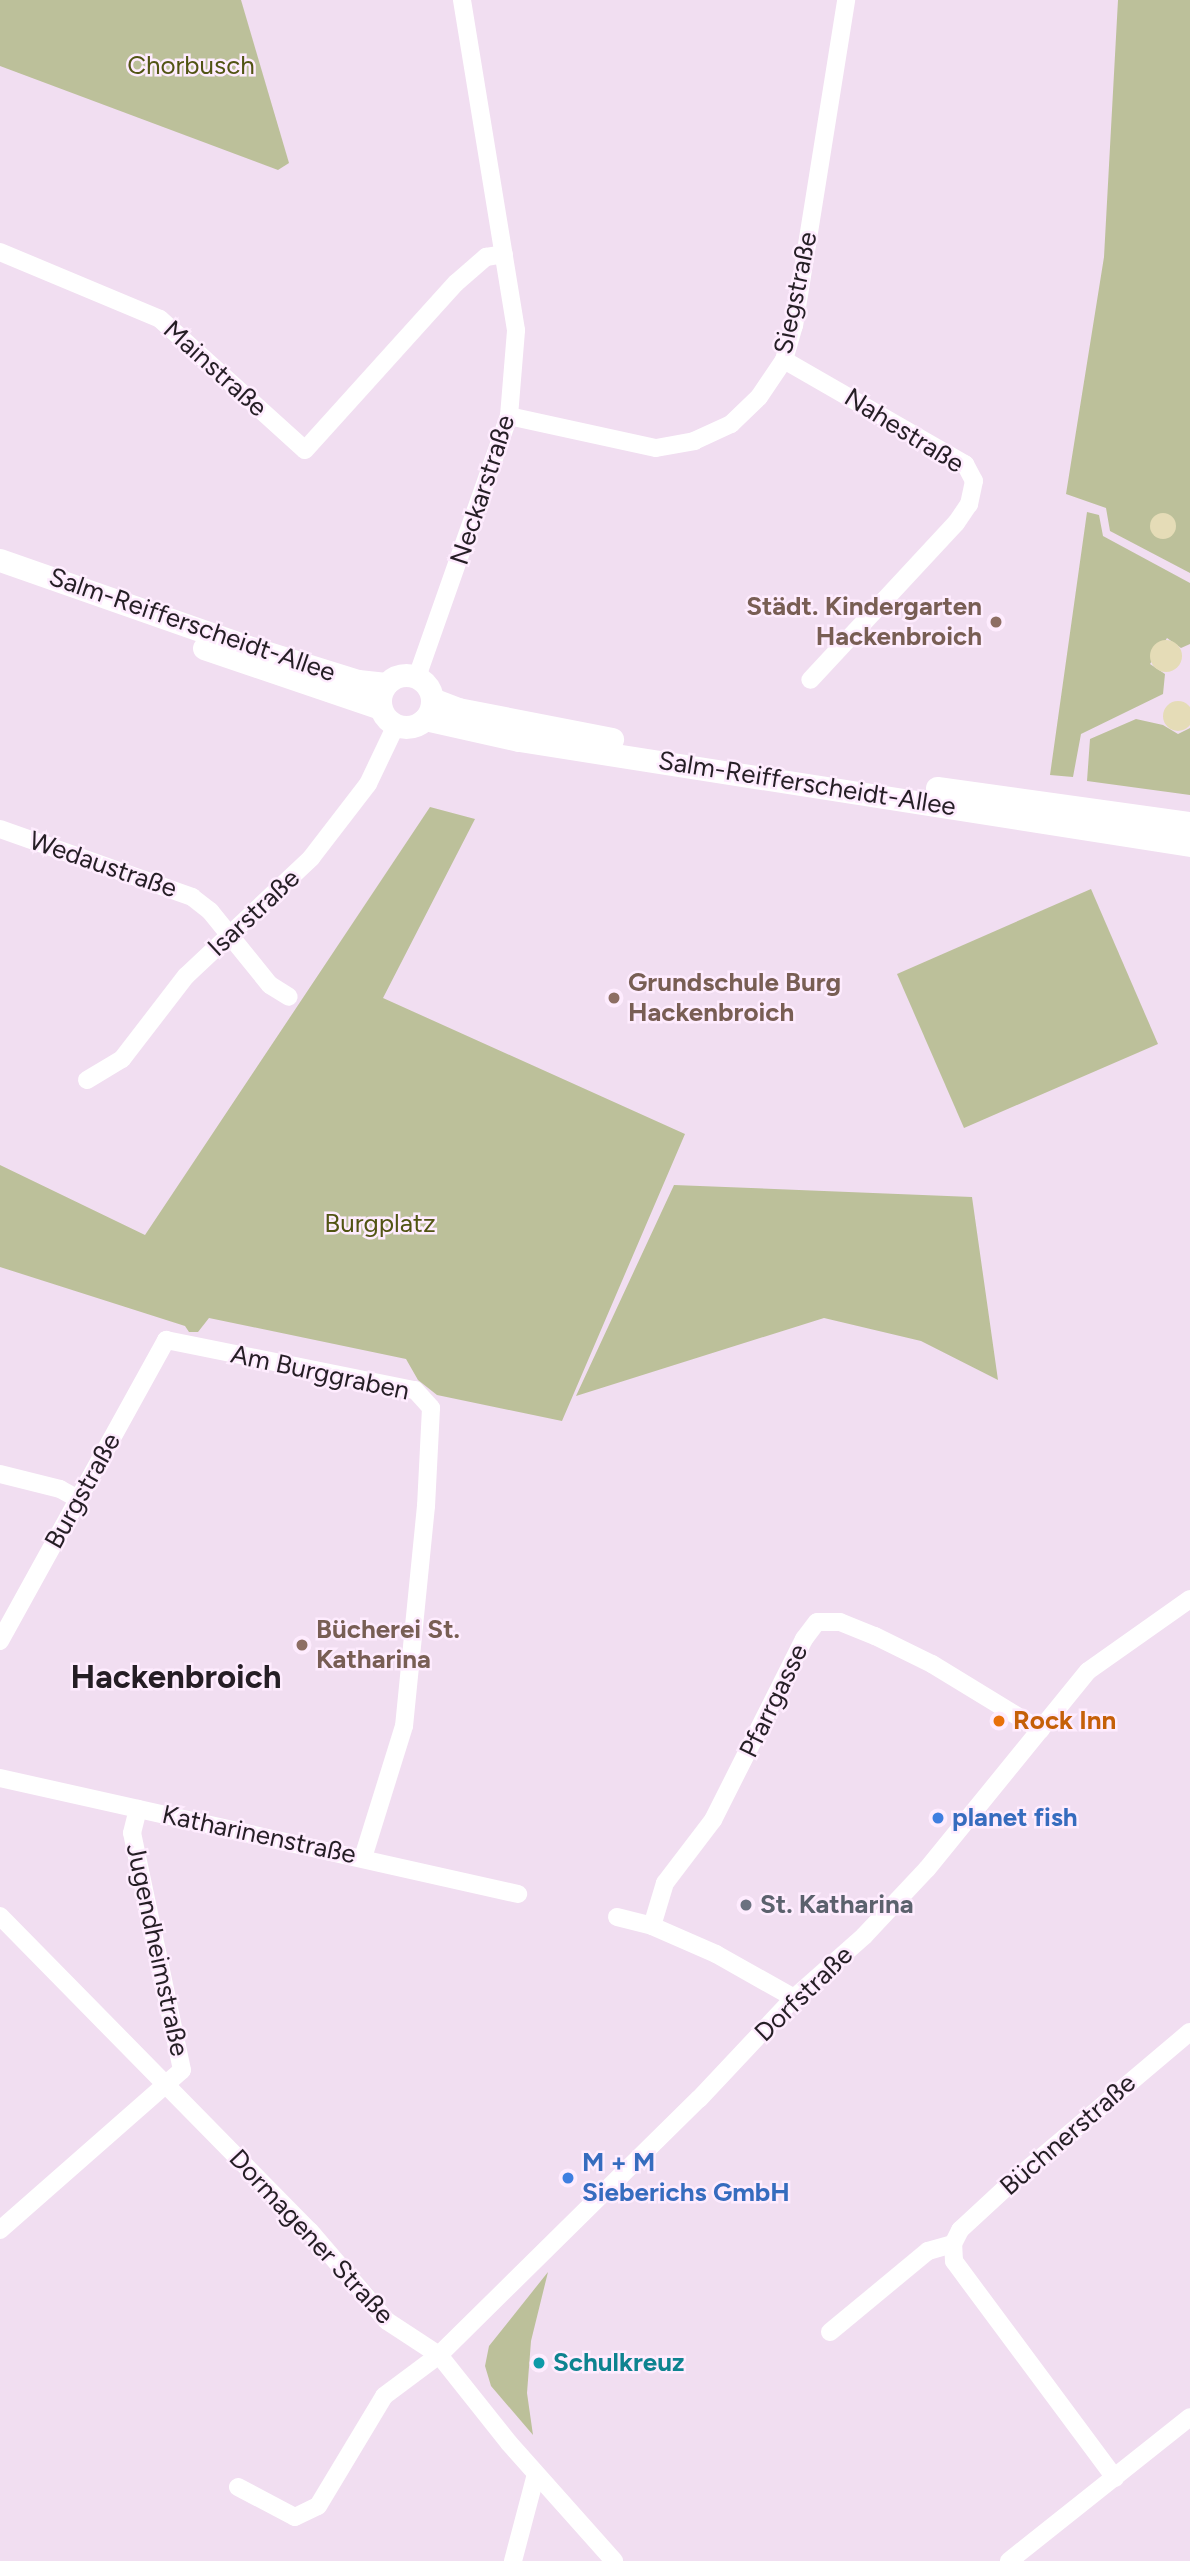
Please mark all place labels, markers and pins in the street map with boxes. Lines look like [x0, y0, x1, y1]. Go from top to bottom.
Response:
place label: Städt. Kindergarten Hackenbroich [746, 591, 982, 652]
marker: Städt. Kindergarten Hackenbroich [988, 614, 1004, 630]
place label: Grundschule Burg Hackenbroich [628, 967, 841, 1028]
marker: Grundschule Burg Hackenbroich [606, 990, 622, 1006]
place label: Bücherei St. Katharina [316, 1614, 460, 1676]
marker: Bücherei St. Katharina [294, 1637, 310, 1653]
place label: Rock Inn [1013, 1705, 1116, 1737]
marker: Rock Inn [991, 1713, 1007, 1729]
place label: planet fish [952, 1802, 1078, 1834]
marker: planet fish [930, 1810, 946, 1826]
place label: St. Katharina [760, 1889, 914, 1921]
marker: St. Katharina [738, 1897, 754, 1913]
place label: M + M Sieberichs GmbH [582, 2147, 790, 2208]
marker: M + M Sieberichs GmbH [560, 2170, 576, 2186]
place label: Schulkreuz [553, 2347, 684, 2379]
marker: Schulkreuz [531, 2355, 547, 2371]

